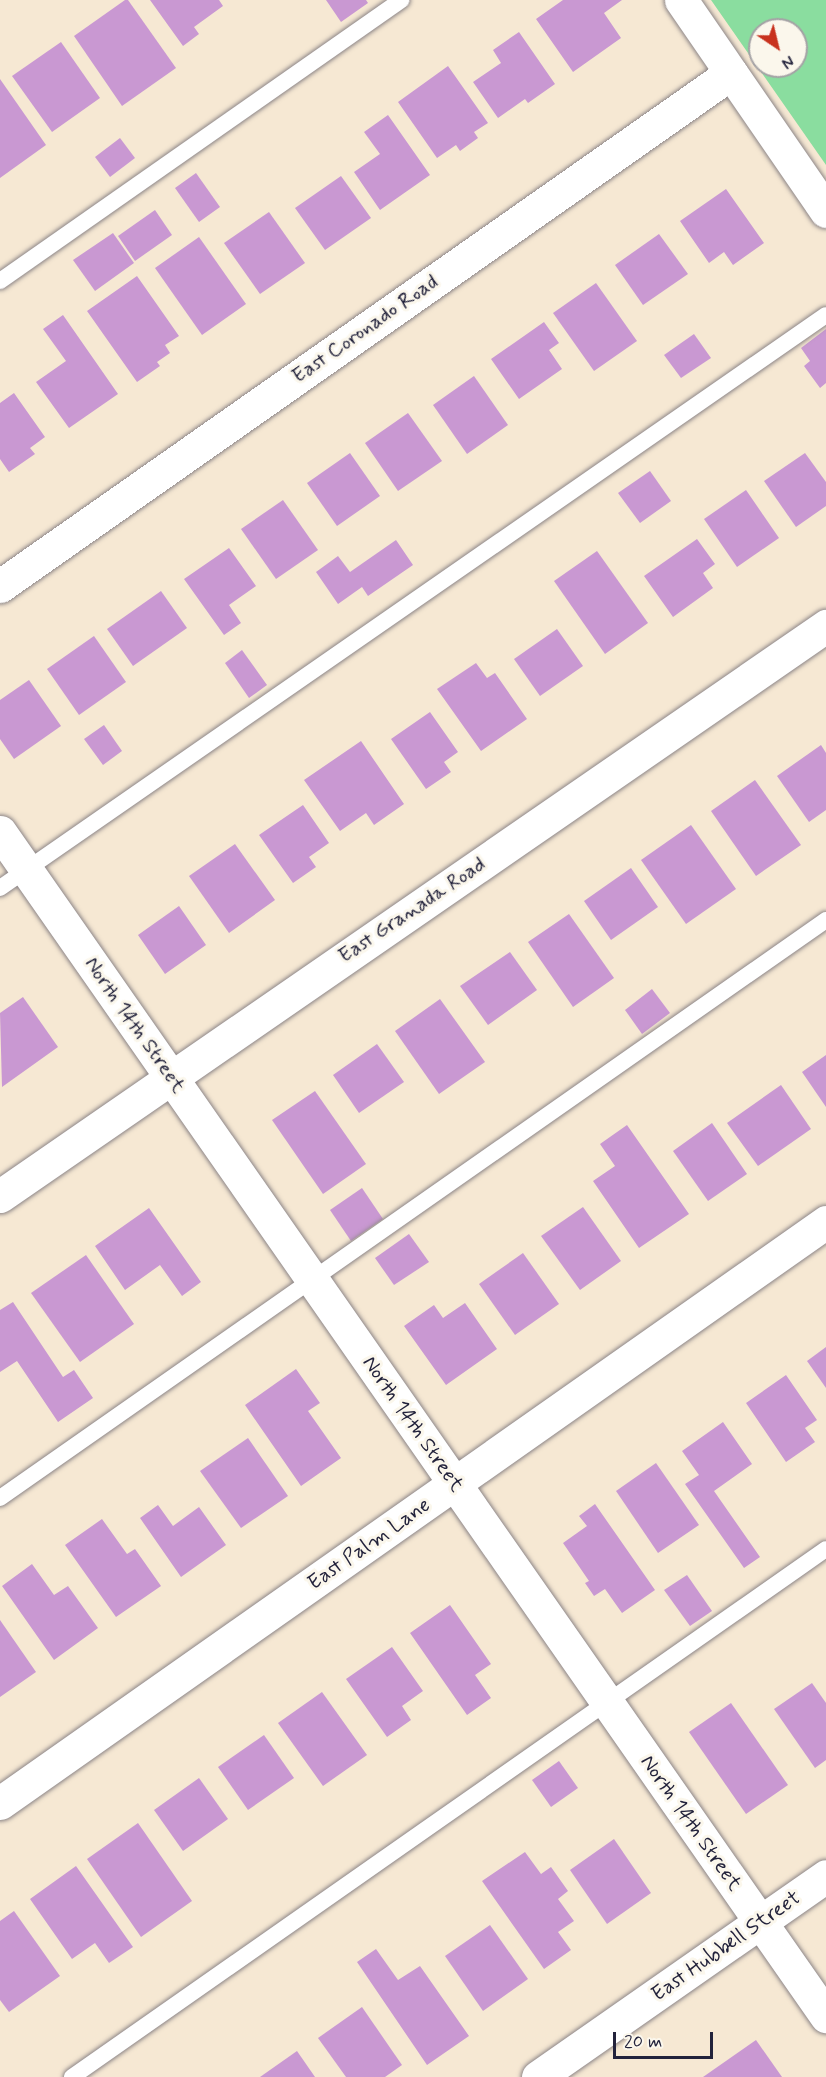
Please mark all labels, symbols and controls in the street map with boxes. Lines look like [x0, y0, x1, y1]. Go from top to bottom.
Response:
north arrow [748, 18, 808, 78]
text: N [777, 50, 798, 73]
street label: East Coronado Road [288, 269, 442, 389]
street label: East Granada Road [334, 851, 490, 969]
street label: North 14th Street [79, 952, 191, 1098]
street label: North 14th Street [357, 1351, 469, 1497]
street label: East Palm Lane [303, 1492, 435, 1596]
street label: North 14th Street [635, 1750, 747, 1896]
street label: East Hubbell Street [647, 1885, 805, 2007]
scale bar [616, 2020, 716, 2058]
text: 20 m [624, 2030, 662, 2054]

